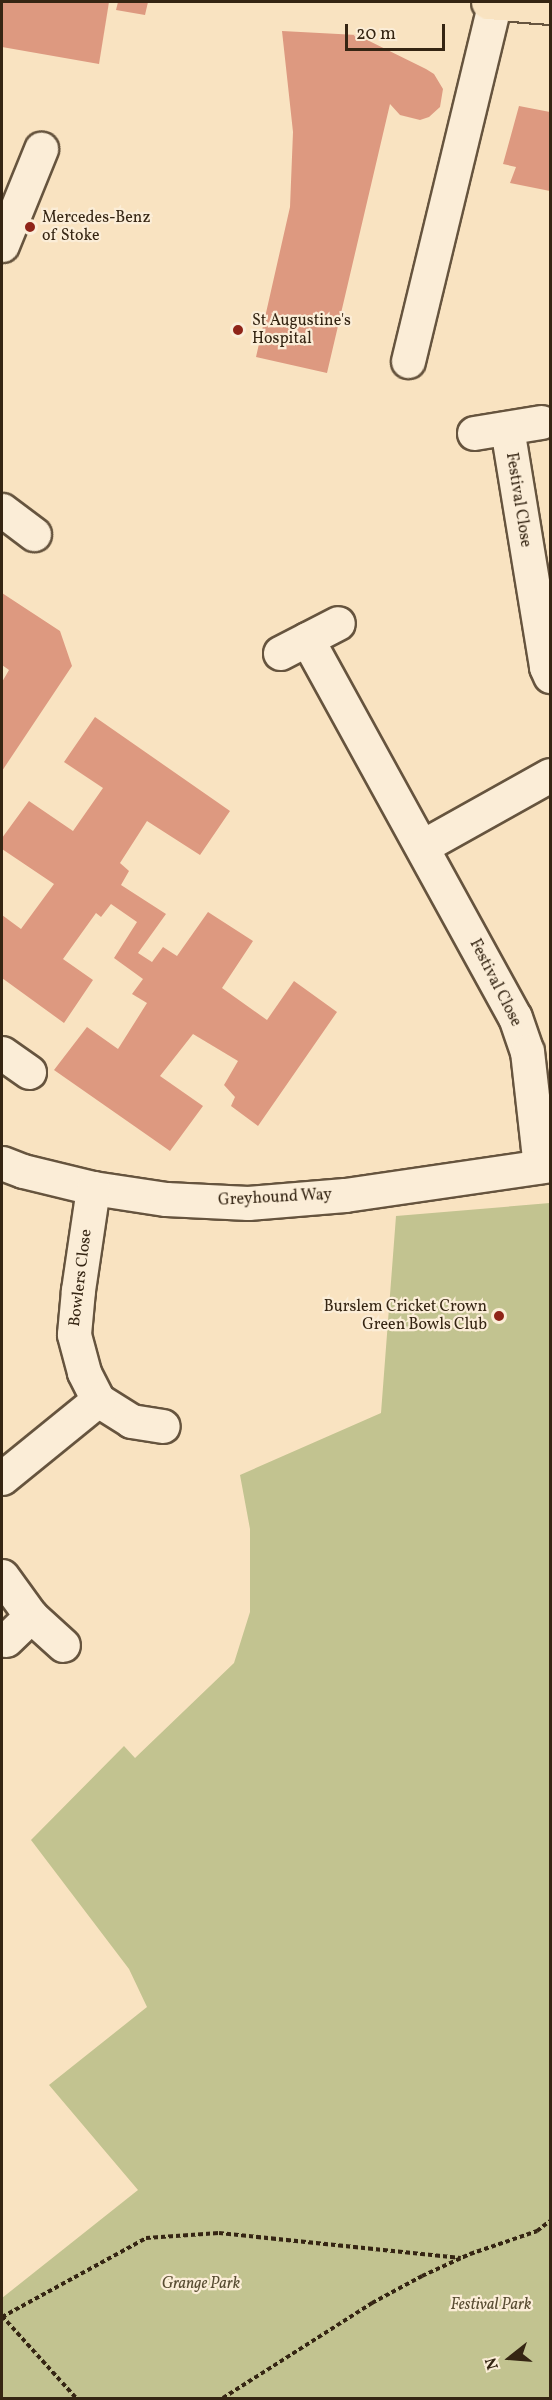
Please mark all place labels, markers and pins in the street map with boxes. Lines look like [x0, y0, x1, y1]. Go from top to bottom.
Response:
place label: Mercedes-Benz of Stoke [42, 208, 150, 246]
marker: Mercedes-Benz of Stoke [23, 220, 37, 234]
place label: St Augustine's Hospital [252, 311, 351, 349]
marker: St Augustine's Hospital [229, 321, 247, 339]
place label: Burslem Cricket Crown Green Bowls Club [324, 1297, 487, 1335]
marker: Burslem Cricket Crown Green Bowls Club [492, 1309, 506, 1323]

